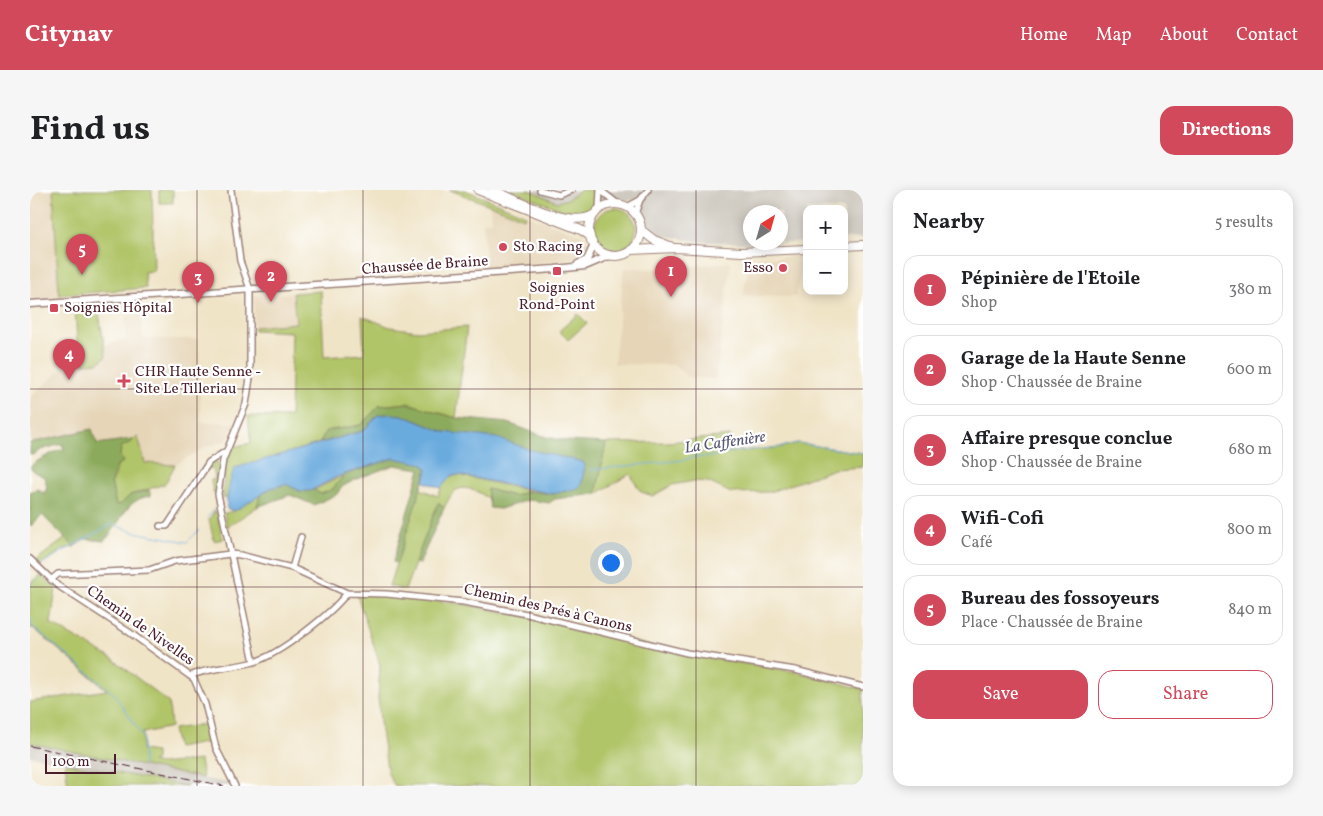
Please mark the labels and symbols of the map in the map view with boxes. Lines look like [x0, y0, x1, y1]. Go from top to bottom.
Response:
north arrow [743, 205, 788, 250]
pin: 5 [66, 234, 98, 275]
place label: Sto Racing [513, 237, 583, 258]
marker: Sto Racing [497, 241, 509, 253]
street label: Chaussée de Braine [361, 251, 489, 281]
pin: 1 [655, 256, 687, 297]
place label: Esso [743, 258, 773, 279]
pin: 2 [255, 261, 287, 302]
pin: 3 [182, 262, 214, 303]
marker: Esso [777, 262, 789, 274]
marker: Soignies Rond-Point [551, 265, 563, 277]
place label: Soignies Rond-Point [519, 278, 595, 316]
place label: Soignies Hôpital [64, 298, 172, 319]
marker: Soignies Hôpital [48, 302, 60, 314]
pin: 4 [53, 339, 85, 380]
place label: CHR Haute Senne - Site Le Tilleriau [135, 362, 261, 400]
marker: CHR Haute Senne - Site Le Tilleriau [117, 374, 131, 388]
water label: La Caffenière [683, 426, 767, 460]
your location [598, 550, 624, 576]
street label: Chemin des Prés à Canons [462, 579, 634, 639]
street label: Chemin de Nivelles [82, 581, 198, 671]
scale bar [45, 751, 116, 774]

